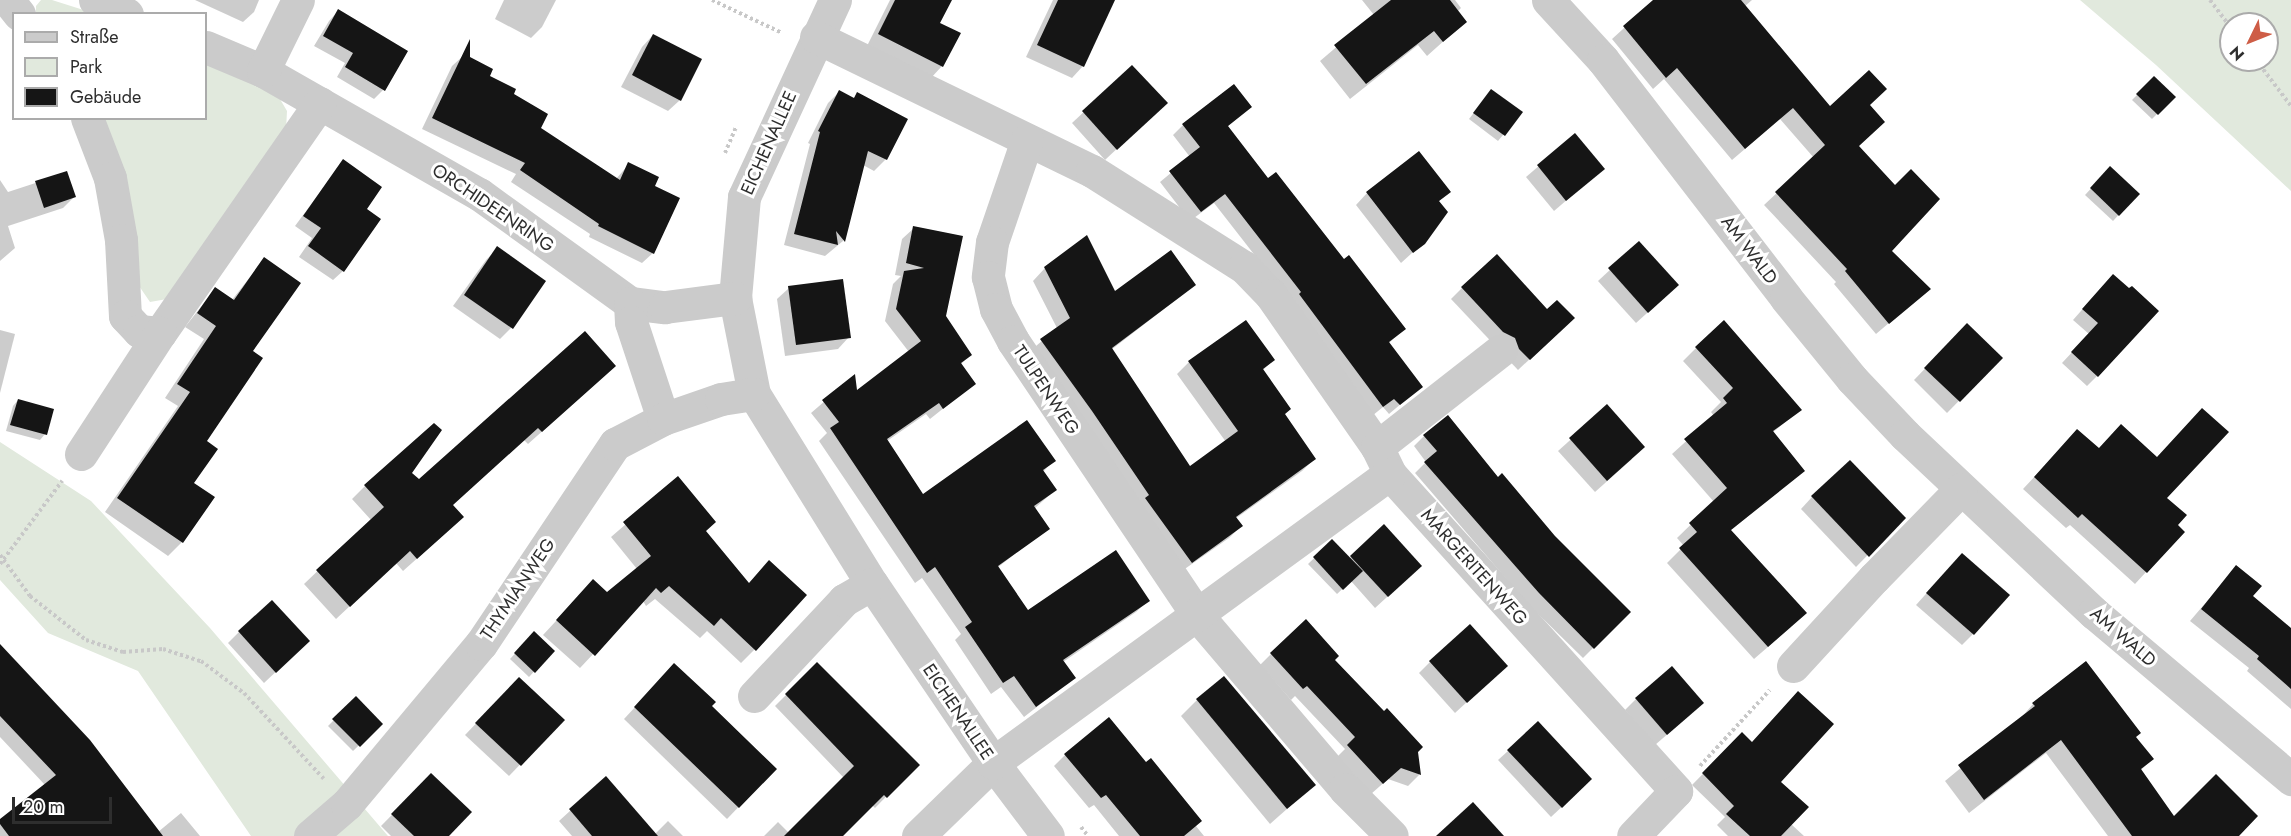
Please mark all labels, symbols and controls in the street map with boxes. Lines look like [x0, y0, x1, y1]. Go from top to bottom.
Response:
legend [12, 12, 207, 120]
north arrow [2219, 12, 2279, 72]
text: Straße [70, 24, 118, 50]
text: N [2224, 41, 2250, 66]
text: Park [70, 54, 102, 80]
text: Gebäude [70, 84, 141, 110]
street label: EICHENALLEE [737, 88, 801, 198]
street label: ORCHIDEENRING [428, 159, 558, 257]
street label: AM WALD [1716, 212, 1782, 288]
street label: TULPENWEG [1008, 341, 1084, 439]
street label: MARGERITENWEG [1416, 504, 1532, 630]
street label: THYMIANWEG [476, 534, 560, 644]
street label: AM WALD [2086, 603, 2160, 671]
street label: EICHENALLEE [918, 660, 998, 764]
scale bar [15, 785, 116, 823]
text: 20 m [23, 794, 63, 820]

